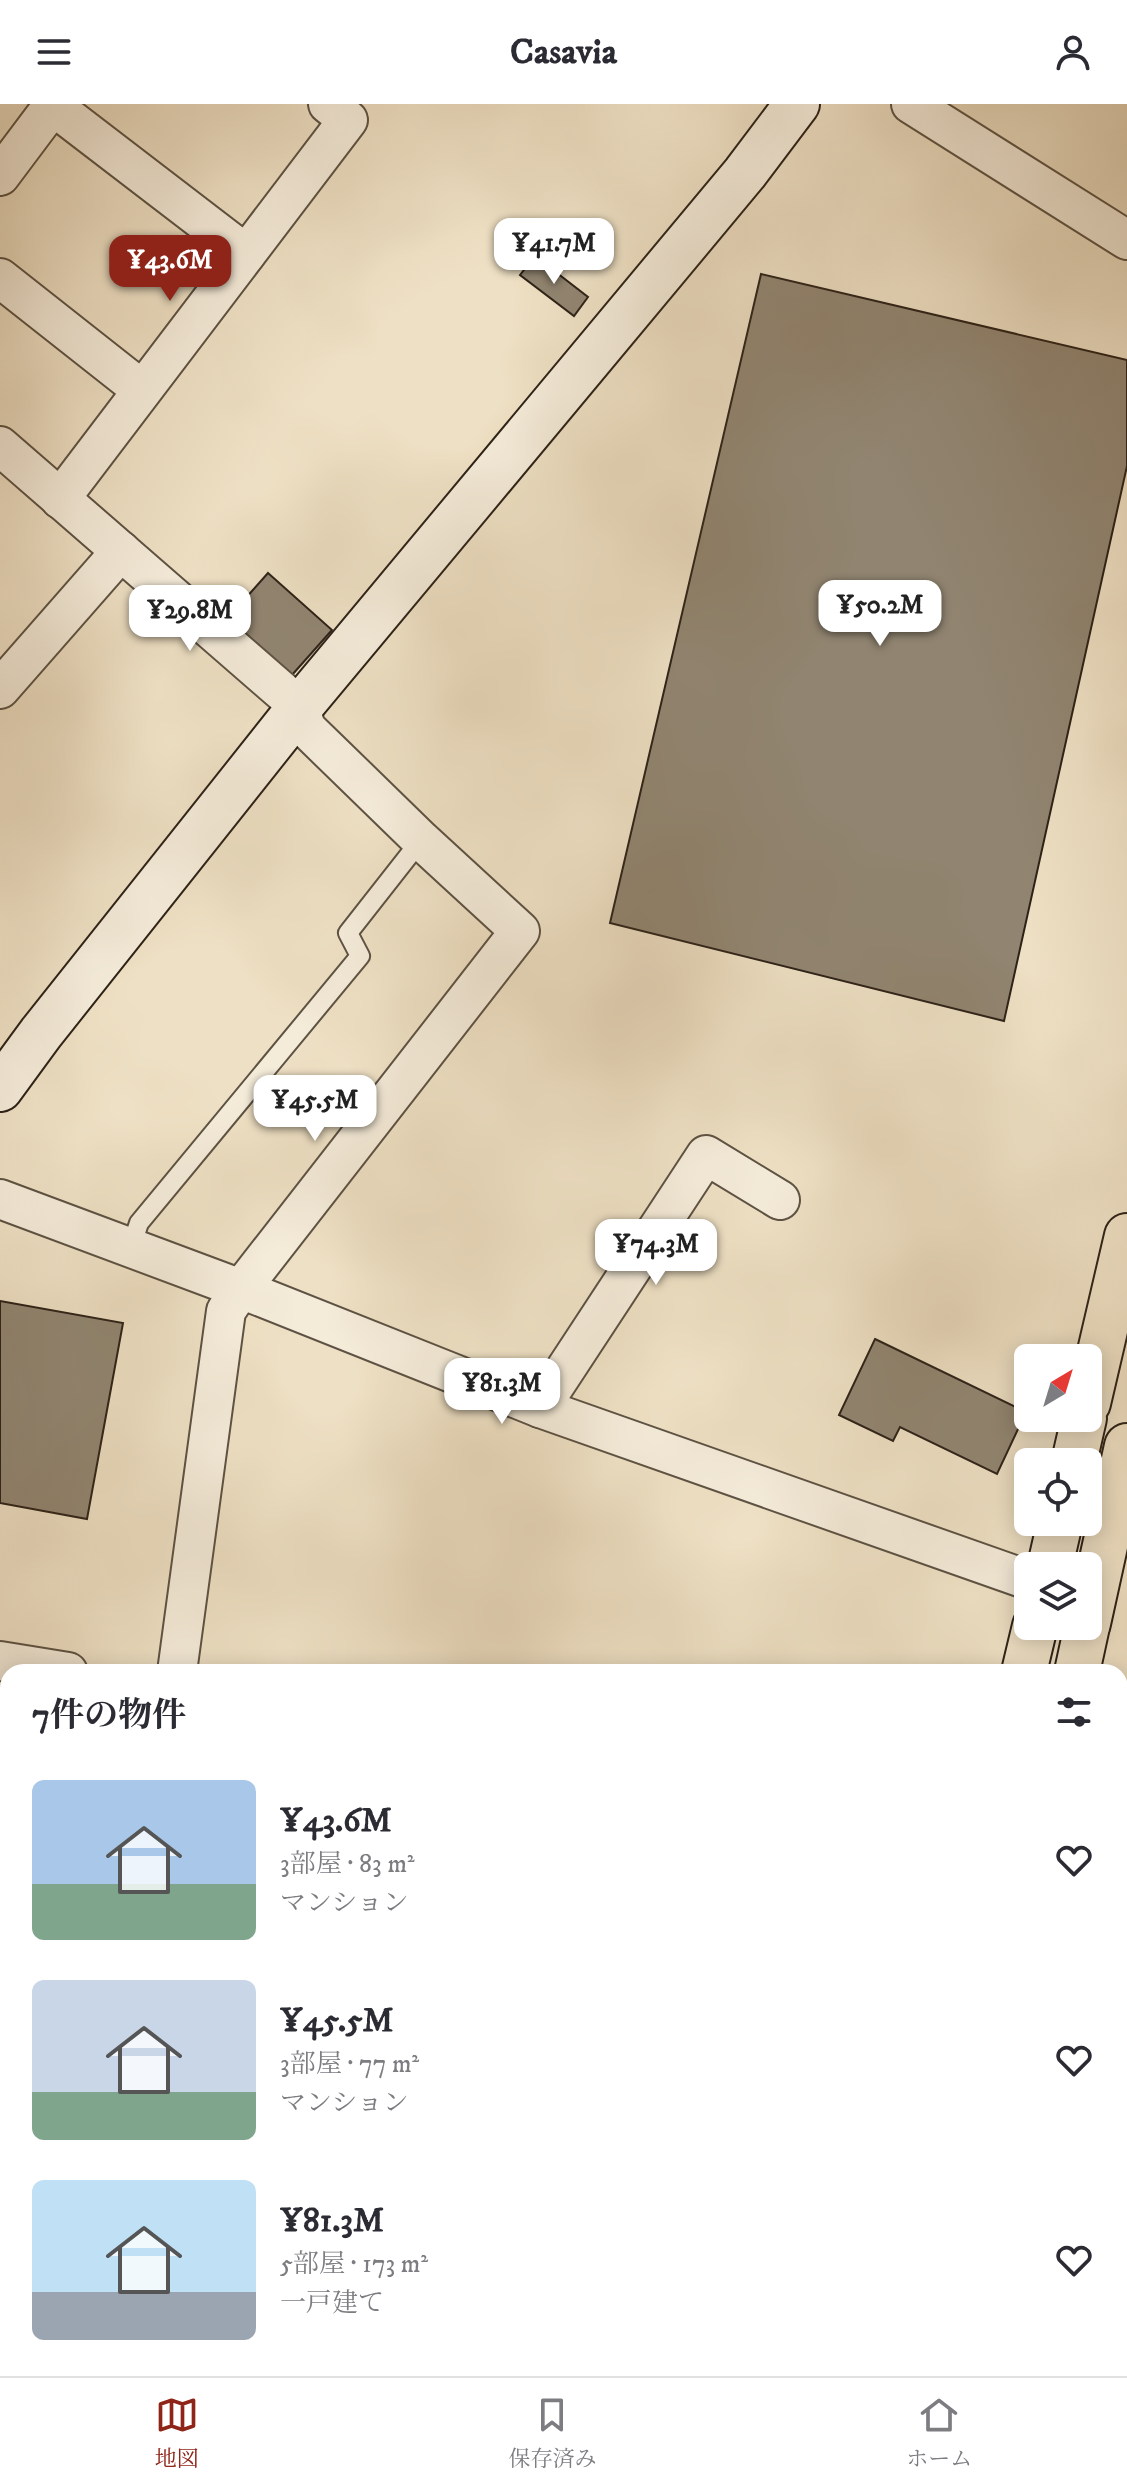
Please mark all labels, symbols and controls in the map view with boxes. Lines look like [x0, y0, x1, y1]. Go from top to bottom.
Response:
icon: menu [32, 30, 76, 74]
text: Casavia [510, 30, 617, 75]
icon: person [1051, 30, 1095, 74]
pin: ¥41.7M [489, 218, 619, 286]
text: ¥41.7M [512, 227, 596, 260]
pin: ¥43.6M [105, 235, 235, 303]
text: ¥43.6M [127, 244, 213, 277]
pin: ¥50.2M [815, 580, 945, 648]
pin: ¥29.8M [125, 585, 255, 653]
text: ¥50.2M [836, 589, 924, 622]
text: ¥29.8M [147, 594, 233, 627]
pin: ¥45.5M [250, 1075, 380, 1143]
text: ¥45.5M [272, 1084, 358, 1117]
pin: ¥74.3M [591, 1219, 721, 1287]
text: ¥74.3M [613, 1228, 699, 1261]
north arrow [1014, 1344, 1102, 1432]
map controls [1014, 1344, 1102, 1640]
pin: ¥81.3M [437, 1358, 567, 1426]
text: ¥81.3M [462, 1367, 542, 1400]
button: locate [1014, 1448, 1102, 1536]
button: layers [1014, 1552, 1102, 1640]
icon: filters [1052, 1690, 1096, 1734]
text: 7件の物件 [32, 1695, 186, 1737]
text: ¥43.6M [280, 1800, 392, 1842]
icon: home [96, 1812, 192, 1908]
icon: heart [1052, 1838, 1096, 1882]
text: 3部屋 · 83 m² [280, 1848, 415, 1881]
text: マンション [280, 1887, 409, 1920]
text: ¥45.5M [280, 2000, 394, 2042]
icon: home [96, 2012, 192, 2108]
icon: heart [1052, 2038, 1096, 2082]
text: 3部屋 · 77 m² [280, 2048, 419, 2081]
text: マンション [280, 2087, 409, 2120]
text: ¥81.3M [280, 2200, 384, 2242]
icon: home [96, 2212, 192, 2308]
icon: heart [1052, 2238, 1096, 2282]
text: 5部屋 · 173 m² [280, 2248, 428, 2281]
text: 一戸建て [280, 2287, 384, 2320]
tab: 地図 [155, 2393, 199, 2473]
tab: 保存済み [508, 2393, 596, 2473]
tab: ホーム [906, 2393, 972, 2473]

